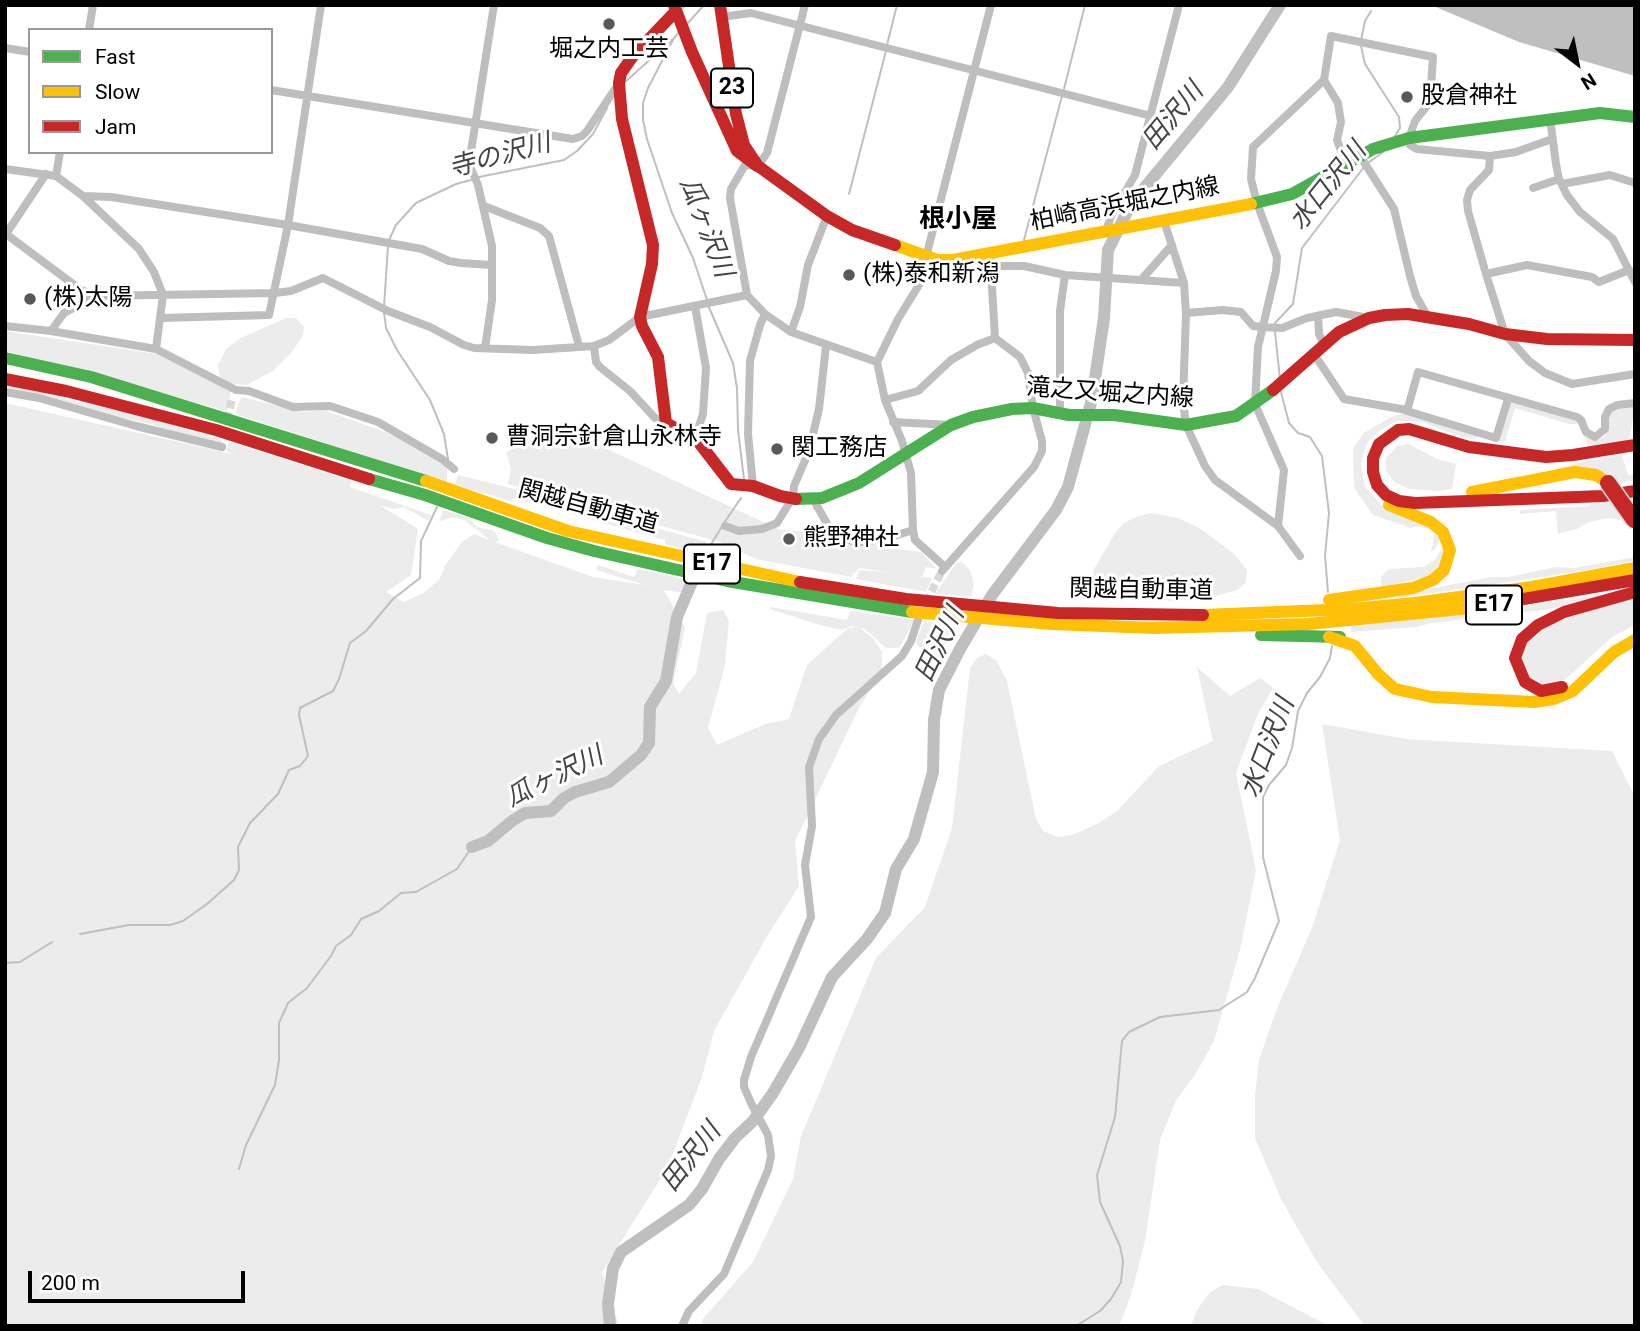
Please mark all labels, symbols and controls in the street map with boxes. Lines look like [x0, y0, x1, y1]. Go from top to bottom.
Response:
marker: 堀之内工芸 [601, 16, 617, 32]
legend [28, 28, 273, 154]
north arrow [1542, 28, 1612, 98]
place label: 堀之内工芸 [549, 36, 669, 64]
text: Fast [95, 45, 135, 69]
road number: 23 [711, 68, 753, 108]
text: N [1577, 68, 1600, 95]
water label: 田沢川 [1137, 77, 1211, 157]
text: Slow [95, 80, 140, 104]
place label: 股倉神社 [1421, 83, 1517, 111]
marker: 股倉神社 [1399, 89, 1415, 105]
text: Jam [95, 115, 136, 139]
water label: 寺の沢川 [446, 128, 554, 186]
water label: 水口沢川 [1284, 137, 1374, 237]
street label: 柏崎高浜堀之内線 [1028, 173, 1222, 237]
water label: 瓜ヶ沢川 [672, 174, 738, 282]
district label: 根小屋 [919, 204, 997, 236]
place label: (株)泰和新潟 [863, 261, 1000, 289]
marker: (株)泰和新潟 [841, 267, 857, 283]
place label: (株)太陽 [44, 285, 133, 313]
marker: (株)太陽 [22, 291, 38, 307]
street label: 滝之又堀之内線 [1025, 374, 1195, 414]
place label: 曹洞宗針倉山永林寺 [506, 424, 722, 452]
marker: 曹洞宗針倉山永林寺 [484, 430, 500, 446]
place label: 関工務店 [791, 435, 887, 463]
marker: 関工務店 [769, 441, 785, 457]
street label: 関越自動車道 [515, 475, 661, 541]
place label: 熊野神社 [803, 525, 899, 553]
marker: 熊野神社 [781, 531, 797, 547]
road number: E17 [684, 544, 740, 584]
street label: 関越自動車道 [1069, 575, 1213, 607]
road number: E17 [1466, 586, 1522, 624]
water label: 田沢川 [910, 603, 972, 687]
water label: 水口沢川 [1236, 694, 1302, 802]
water label: 瓜ヶ沢川 [501, 741, 609, 815]
water label: 田沢川 [656, 1118, 728, 1198]
scale bar [32, 1258, 248, 1302]
text: 200 m [41, 1271, 100, 1295]

